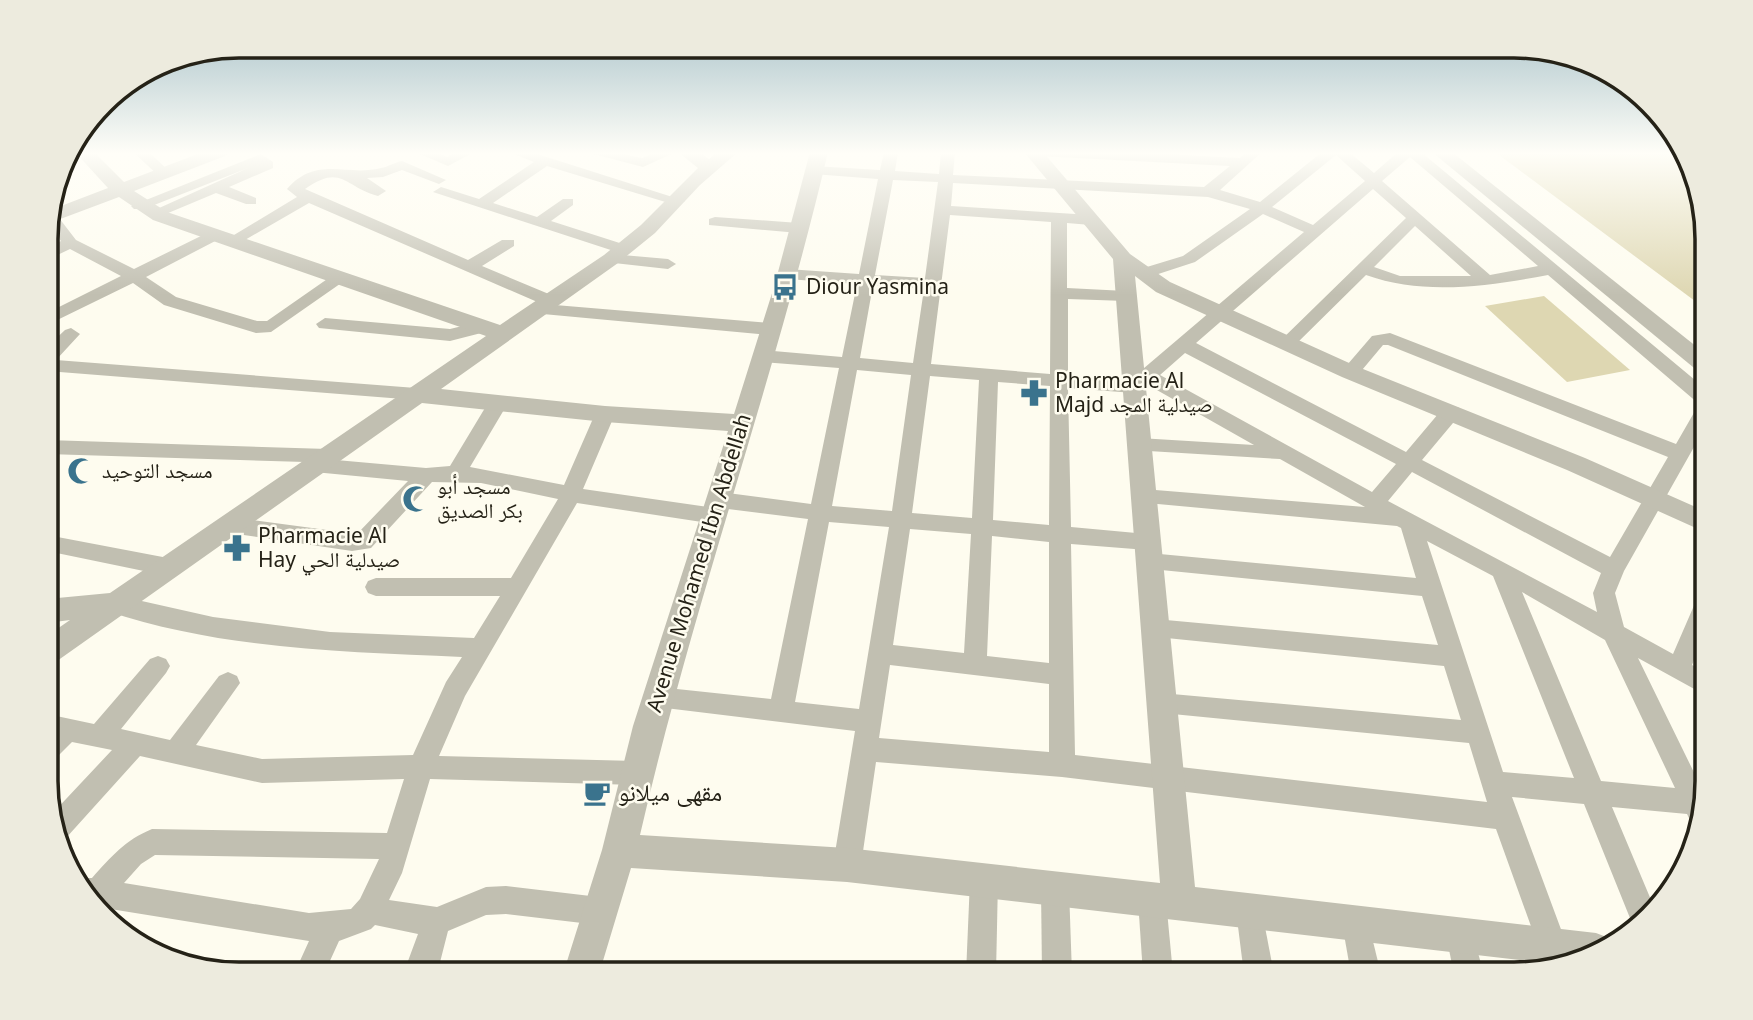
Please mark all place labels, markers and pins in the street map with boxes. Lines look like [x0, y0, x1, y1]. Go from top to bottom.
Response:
bus stop icon: Diour Yasmina [770, 272, 800, 302]
place label: Diour Yasmina [806, 272, 949, 300]
place label: Pharmacie Al Majd صيدلية المجد [1055, 366, 1213, 418]
pharmacy icon: Pharmacie Al Majd صيدلية المجد [1019, 378, 1049, 408]
mosque icon: مسجد التوحيد [66, 456, 96, 486]
place label: مسجد التوحيد [102, 456, 213, 484]
place label: مسجد أبو بكر الصديق [437, 472, 523, 524]
mosque icon: مسجد أبو بكر الصديق [401, 484, 431, 514]
place label: Pharmacie Al Hay صيدلية الحي [258, 521, 400, 576]
pharmacy icon: Pharmacie Al Hay صيدلية الحي [222, 533, 252, 563]
place label: مقهى ميلانو [618, 775, 722, 808]
cafe icon: مقهى ميلانو [582, 778, 612, 808]

